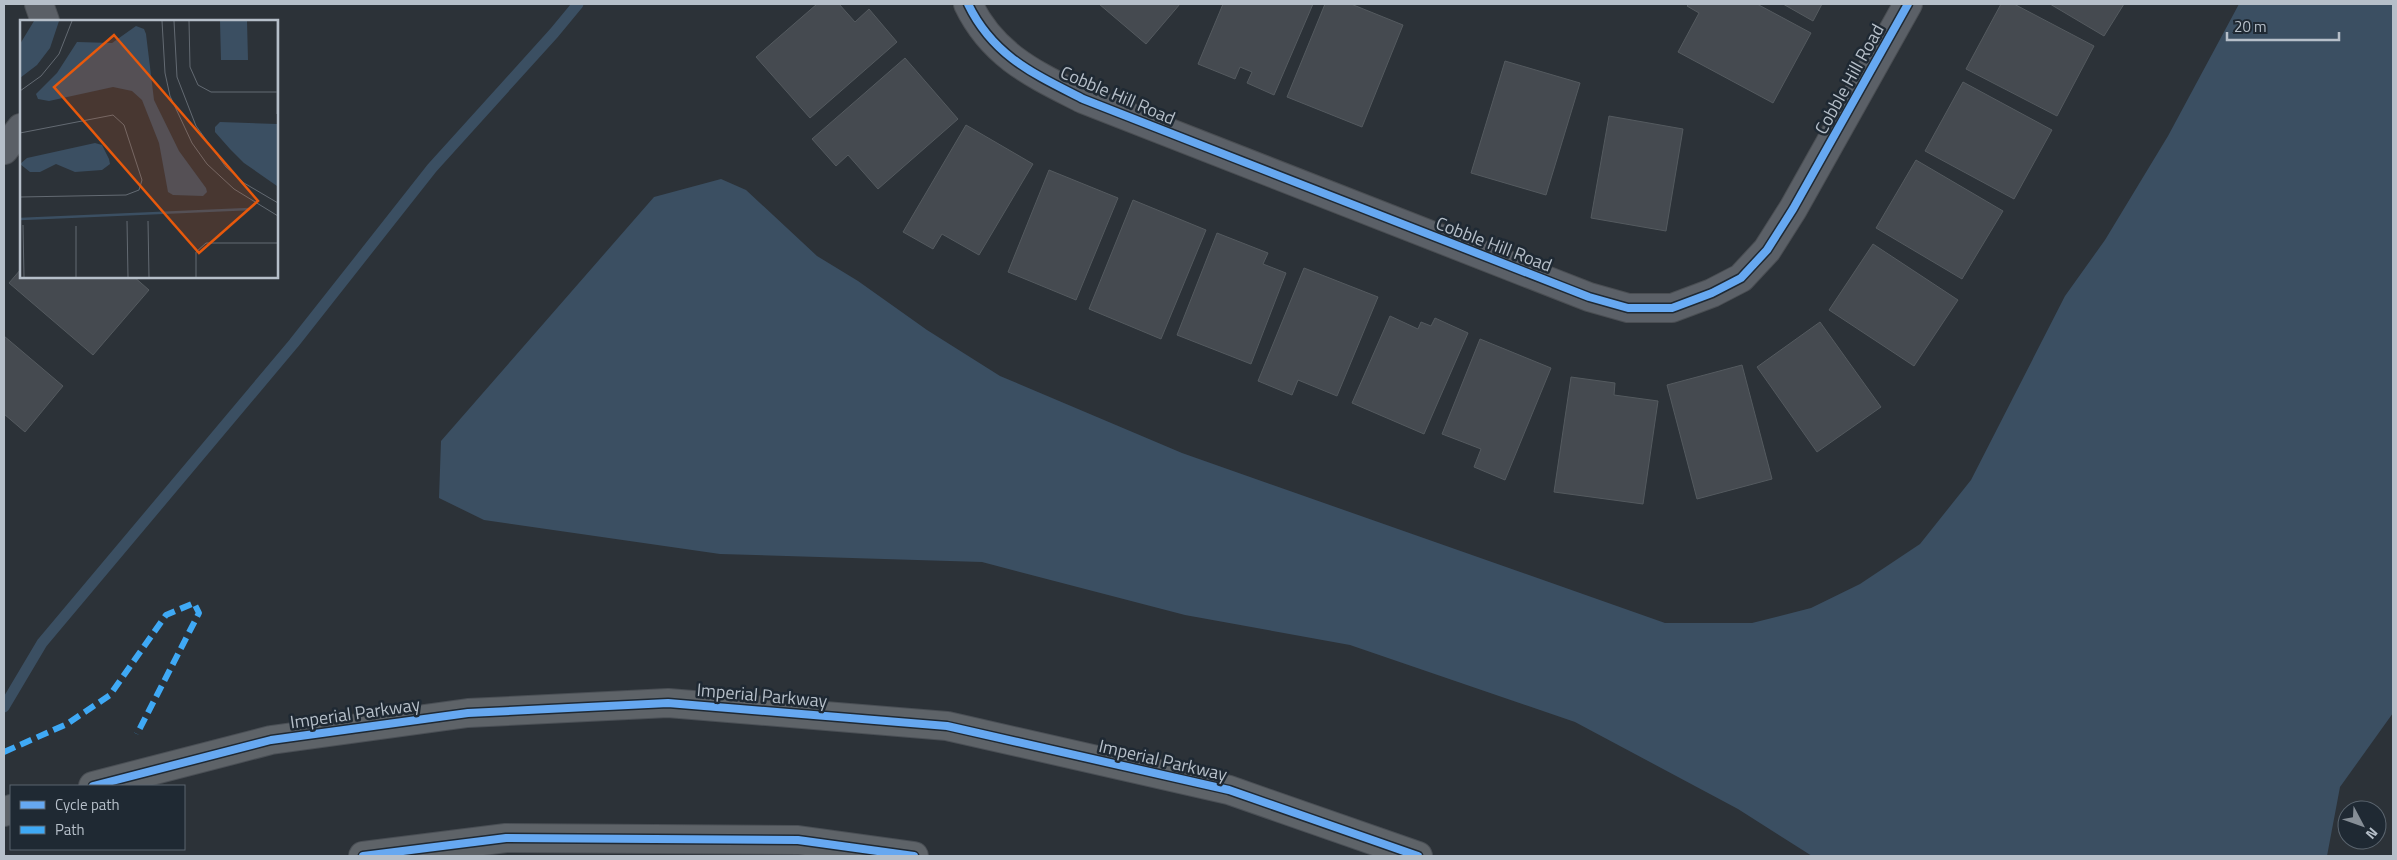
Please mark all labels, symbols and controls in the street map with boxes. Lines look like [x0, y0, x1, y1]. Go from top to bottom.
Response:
scale bar [2227, 10, 2340, 42]
text: 20 m [2234, 15, 2267, 38]
street label: Cobble Hill Road [1807, 19, 1891, 139]
inset map [20, 20, 278, 278]
street label: Cobble Hill Road [1056, 59, 1180, 131]
street label: Cobble Hill Road [1432, 209, 1556, 279]
street label: Imperial Parkway [696, 676, 829, 714]
street label: Imperial Parkway [288, 690, 422, 735]
street label: Imperial Parkway [1096, 732, 1230, 788]
legend [10, 785, 185, 850]
text: Cycle path [55, 793, 120, 816]
north arrow [2337, 800, 2387, 850]
text: Path [55, 818, 85, 841]
text: N [2361, 823, 2383, 844]

